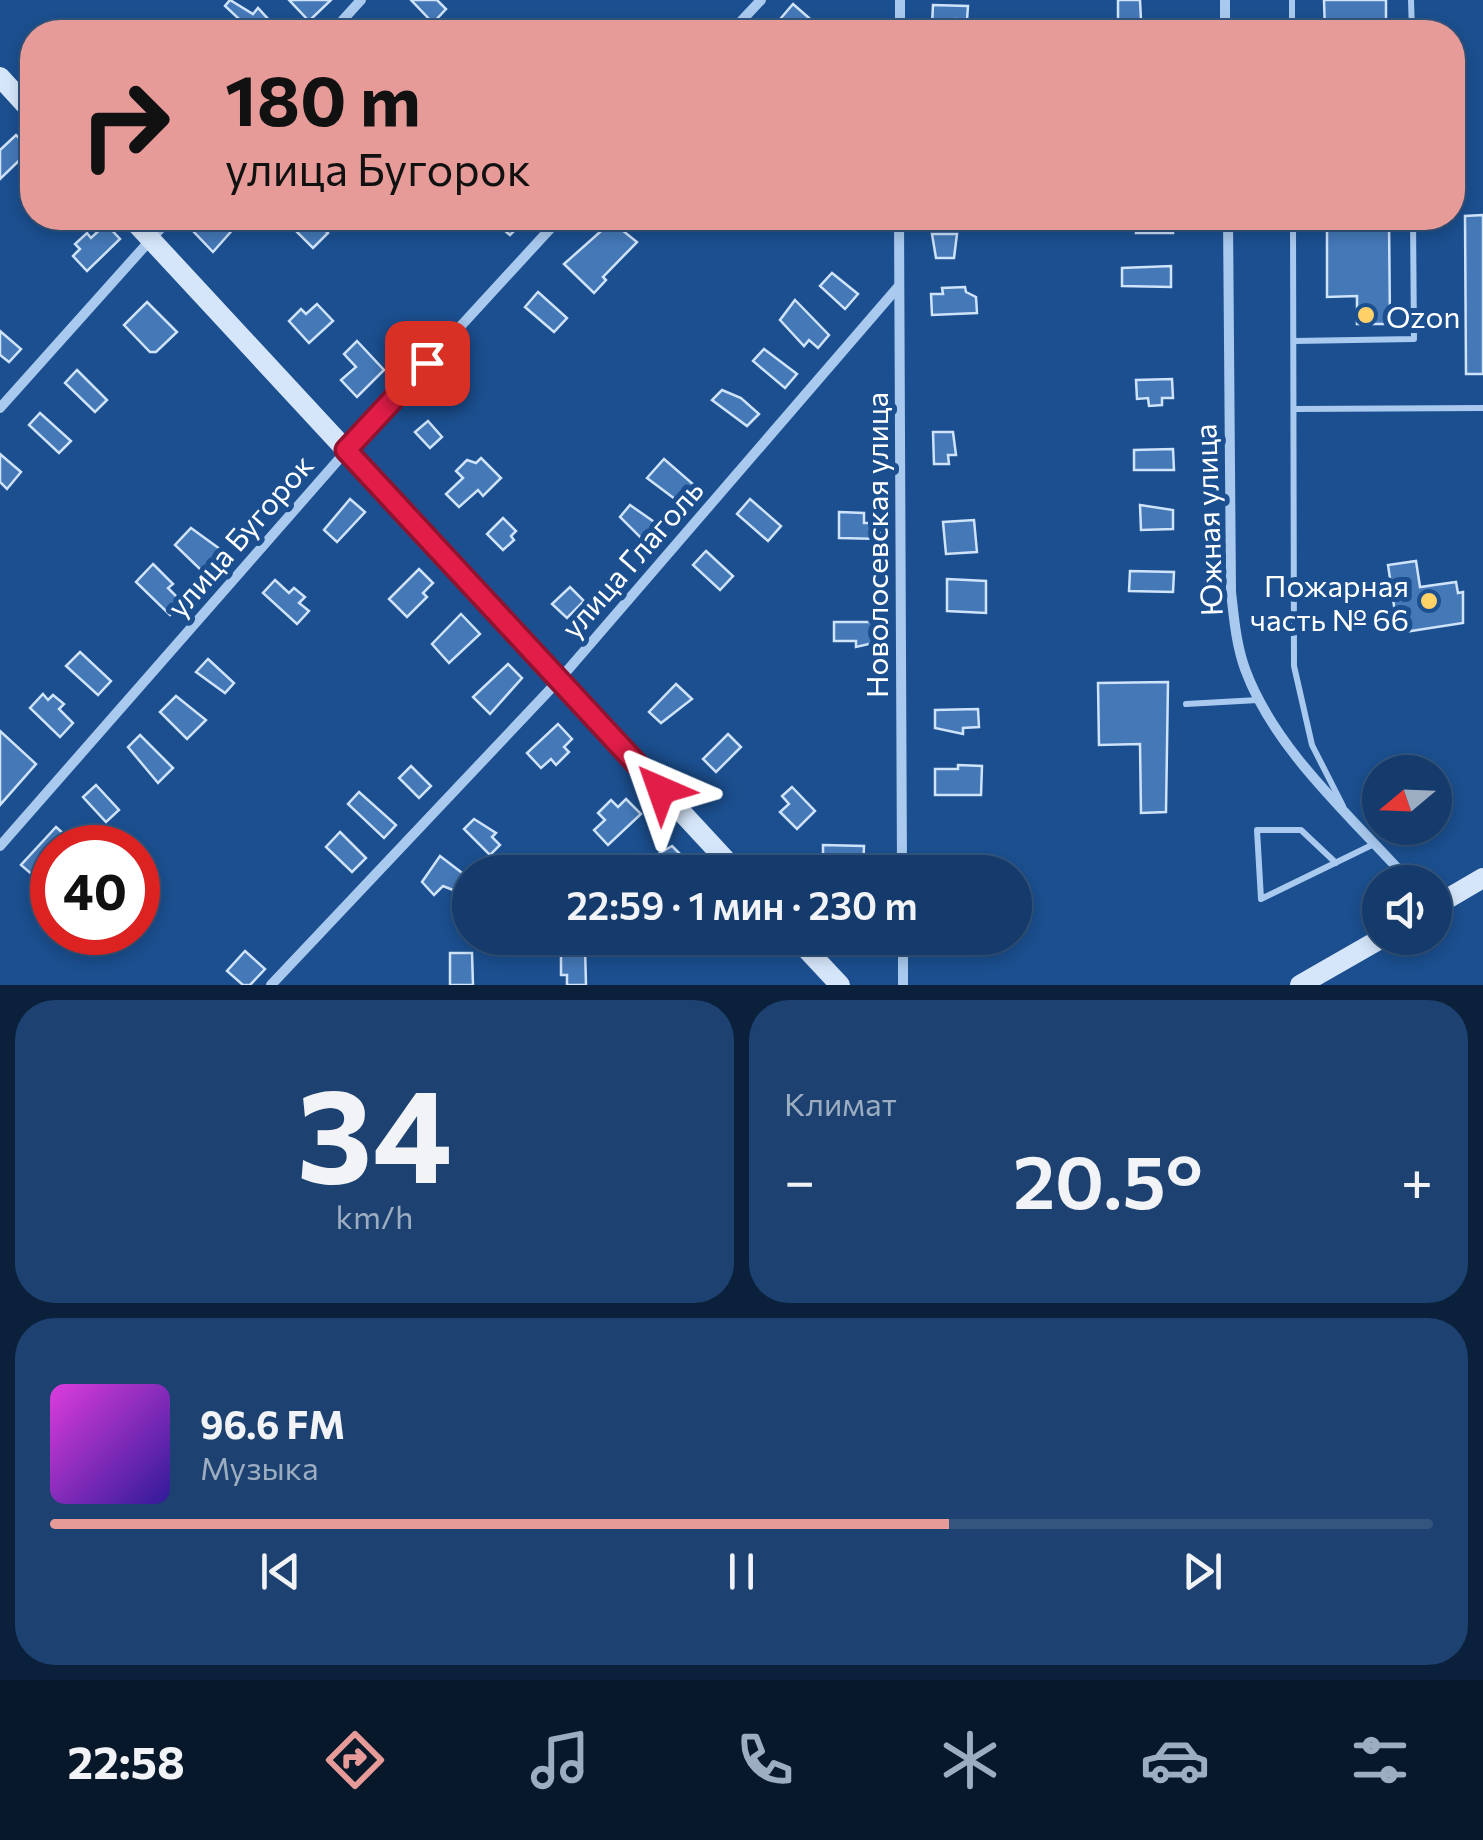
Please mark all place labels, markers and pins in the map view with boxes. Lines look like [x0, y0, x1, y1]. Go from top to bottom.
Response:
place label: Ozon [1386, 297, 1461, 334]
marker: Ozon [1355, 304, 1377, 326]
pin [385, 321, 470, 406]
place label: Пожарная часть № 66 [1250, 566, 1409, 637]
marker: Пожарная часть № 66 [1418, 590, 1440, 612]

